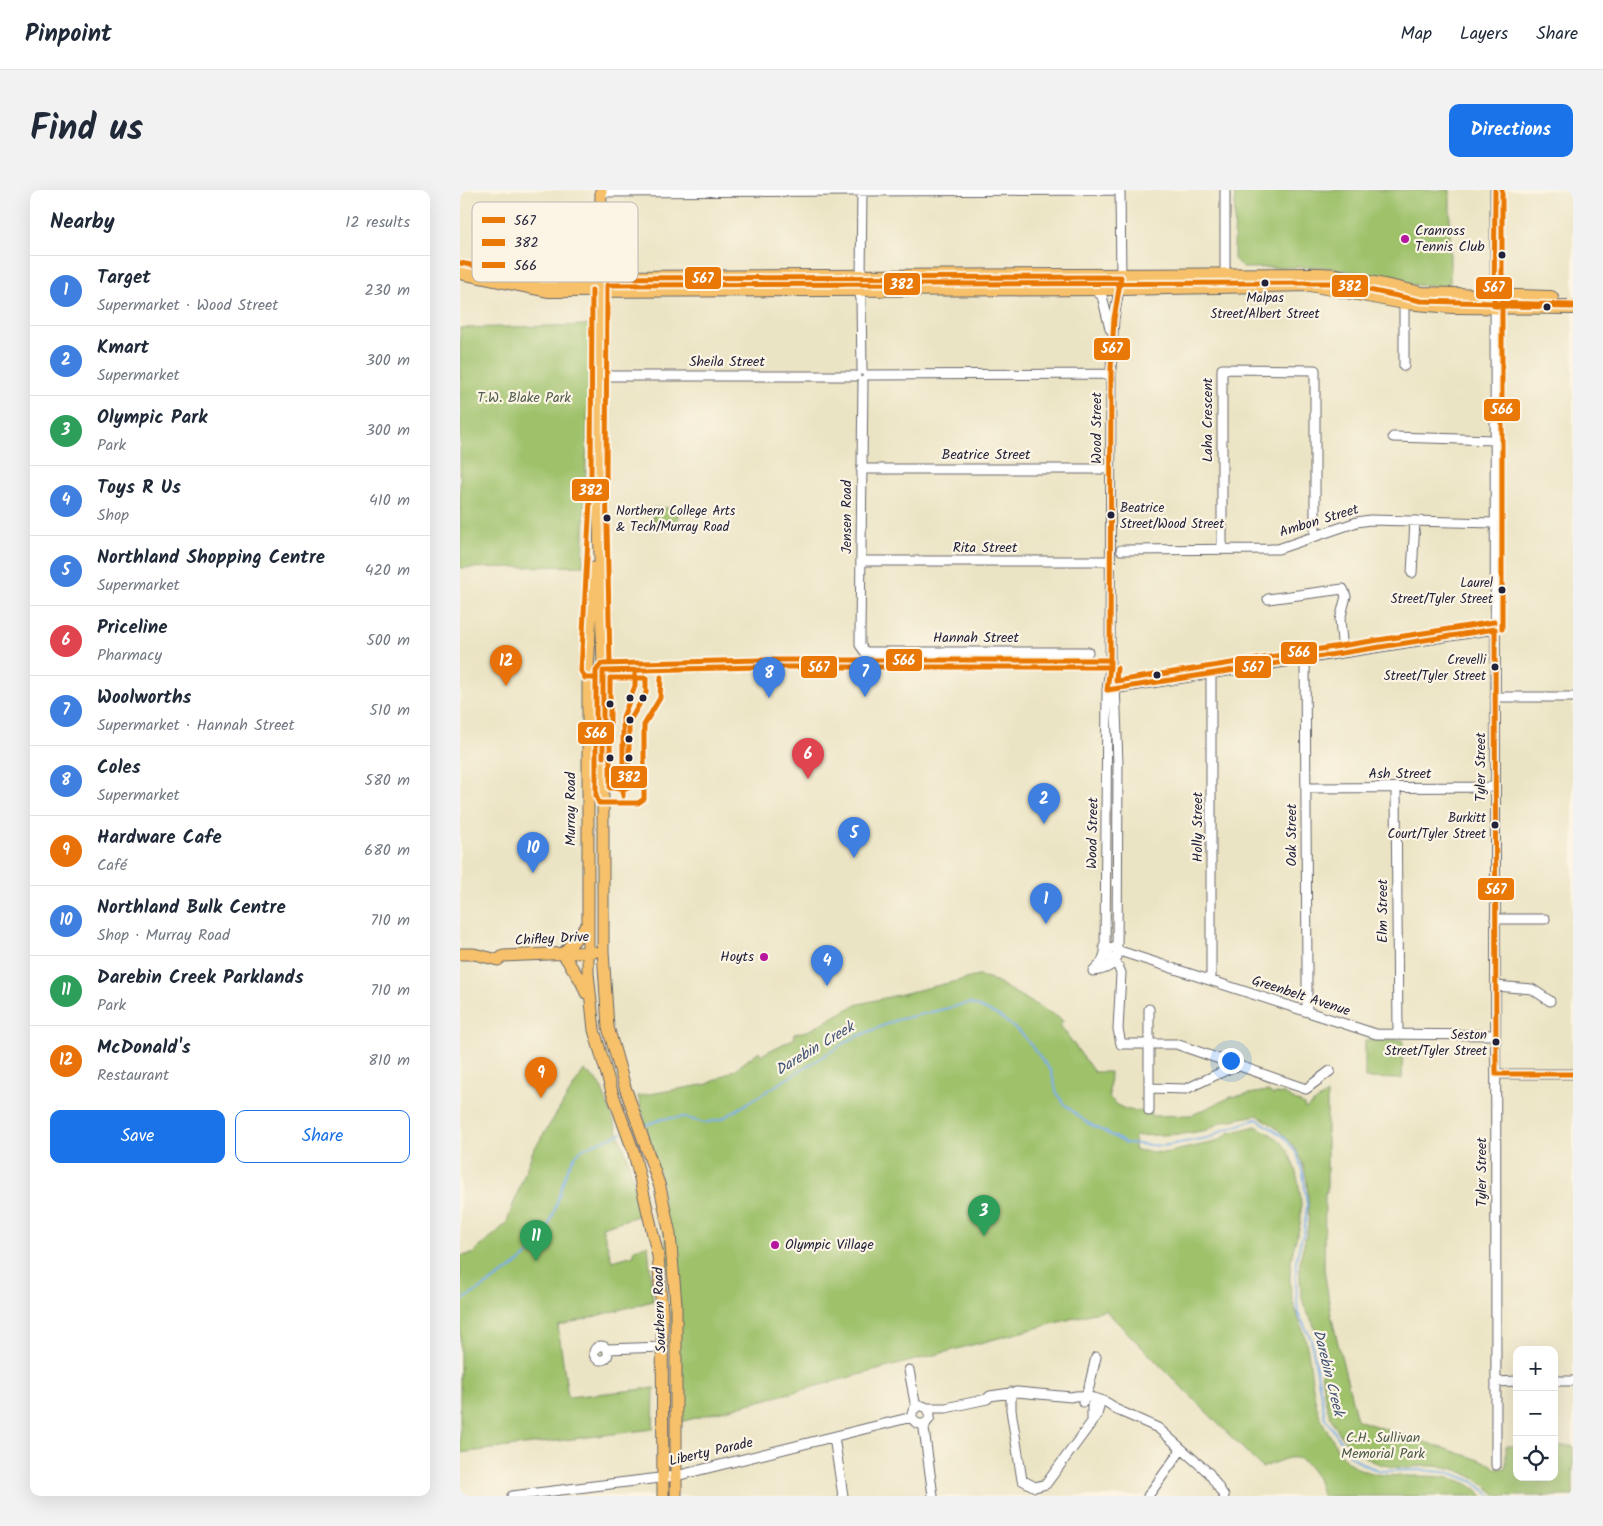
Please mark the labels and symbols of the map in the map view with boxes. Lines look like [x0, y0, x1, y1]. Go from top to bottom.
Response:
legend [472, 202, 638, 282]
text: 567 [514, 210, 536, 232]
place label: Cranross Tennis Club [1415, 220, 1485, 258]
text: 382 [514, 232, 539, 254]
marker: Cranross Tennis Club [1399, 233, 1411, 245]
unlabelled marker [1497, 250, 1507, 260]
text: 566 [514, 255, 537, 277]
line badge: 567 [684, 266, 722, 290]
text: 567 [691, 268, 714, 290]
line badge: 382 [883, 272, 921, 296]
text: 382 [889, 274, 914, 296]
line badge: 382 [1331, 274, 1369, 298]
text: 382 [1337, 276, 1362, 298]
line badge: 567 [1475, 276, 1513, 300]
text: 567 [1482, 277, 1505, 299]
marker: Malpas Street/Albert Street [1260, 278, 1270, 288]
place label: Malpas Street/Albert Street [1211, 288, 1320, 325]
unlabelled marker [1542, 302, 1552, 312]
line badge: 567 [1093, 337, 1131, 361]
text: 567 [1100, 338, 1123, 360]
street label: Sheila Street [689, 351, 765, 373]
street label: Laha Crescent [1197, 377, 1219, 462]
park label: T.W. Blake Park [477, 387, 571, 409]
street label: Wood Street [1086, 392, 1108, 464]
line badge: 566 [1483, 398, 1521, 422]
text: 566 [1490, 399, 1514, 421]
street label: Beatrice Street [942, 444, 1031, 466]
line badge: 382 [571, 478, 610, 502]
street label: Jensen Road [836, 479, 858, 554]
text: 382 [578, 480, 603, 502]
place label: Beatrice Street/Wood Street [1120, 498, 1225, 535]
street label: Ambon Street [1277, 498, 1362, 543]
place label: Northern College Arts & Tech/Murray Road [616, 501, 736, 538]
marker: Beatrice Street/Wood Street [1106, 510, 1116, 520]
marker: Northern College Arts & Tech/Murray Road [602, 513, 612, 523]
street label: Rita Street [953, 537, 1018, 559]
place label: Laurel Street/Tyler Street [1391, 573, 1494, 610]
marker: Laurel Street/Tyler Street [1497, 585, 1507, 595]
street label: Hannah Street [933, 627, 1020, 649]
line badge: 566 [1280, 641, 1318, 665]
text: 566 [1287, 642, 1311, 664]
pin: 12 [490, 645, 522, 686]
line badge: 566 [885, 648, 923, 672]
text: 566 [892, 650, 916, 672]
place label: Crevelli Street/Tyler Street [1384, 650, 1487, 687]
line badge: 567 [800, 655, 838, 679]
line badge: 567 [1234, 655, 1272, 679]
pin: 7 [849, 656, 881, 697]
pin: 8 [753, 657, 785, 698]
text: 567 [807, 657, 830, 679]
text: 567 [1241, 657, 1264, 679]
marker: Crevelli Street/Tyler Street [1490, 662, 1500, 672]
unlabelled marker [1152, 670, 1162, 680]
unlabelled marker [625, 693, 635, 703]
unlabelled marker [638, 693, 648, 703]
unlabelled marker [605, 699, 615, 709]
unlabelled marker [625, 715, 635, 725]
line badge: 566 [577, 721, 615, 745]
text: 566 [584, 723, 608, 745]
street label: Tyler Street [1470, 732, 1492, 802]
unlabelled marker [624, 734, 634, 744]
pin: 6 [792, 738, 824, 779]
unlabelled marker [605, 753, 615, 763]
unlabelled marker [624, 753, 634, 763]
street label: Ash Street [1368, 763, 1432, 785]
line badge: 382 [610, 765, 648, 789]
text: 382 [616, 767, 641, 789]
street label: Murray Road [560, 771, 582, 846]
pin: 2 [1028, 783, 1060, 824]
street label: Holly Street [1187, 791, 1209, 862]
street label: Wood Street [1081, 796, 1105, 869]
street label: Oak Street [1281, 803, 1303, 866]
place label: Burkitt Court/Tyler Street [1388, 808, 1487, 845]
pin: 5 [838, 817, 870, 858]
marker: Burkitt Court/Tyler Street [1490, 820, 1500, 830]
pin: 10 [517, 832, 549, 873]
line badge: 567 [1477, 877, 1515, 901]
street label: Elm Street [1372, 878, 1394, 943]
text: 567 [1484, 879, 1507, 901]
pin: 1 [1030, 883, 1062, 924]
street label: Chifley Drive [514, 926, 590, 952]
pin: 4 [811, 945, 843, 986]
place label: Hoyts [720, 946, 754, 968]
marker: Hoyts [758, 951, 770, 963]
street label: Greenbelt Avenue [1249, 970, 1354, 1023]
water label: Darebin Creek [771, 1015, 861, 1082]
place label: Seston Street/Tyler Street [1385, 1025, 1488, 1062]
marker: Seston Street/Tyler Street [1491, 1037, 1501, 1047]
your location [1218, 1048, 1244, 1074]
pin: 9 [525, 1057, 557, 1098]
street label: Tyler Street [1471, 1137, 1493, 1207]
pin: 3 [968, 1195, 1000, 1236]
pin: 11 [520, 1220, 552, 1261]
place label: Olympic Village [785, 1234, 874, 1256]
marker: Olympic Village [769, 1239, 781, 1251]
street label: Southern Road [647, 1266, 672, 1353]
water label: Darebin Creek [1306, 1327, 1351, 1421]
park label: C.H. Sullivan Memorial Park [1341, 1427, 1425, 1465]
street label: Liberty Parade [667, 1432, 756, 1472]

